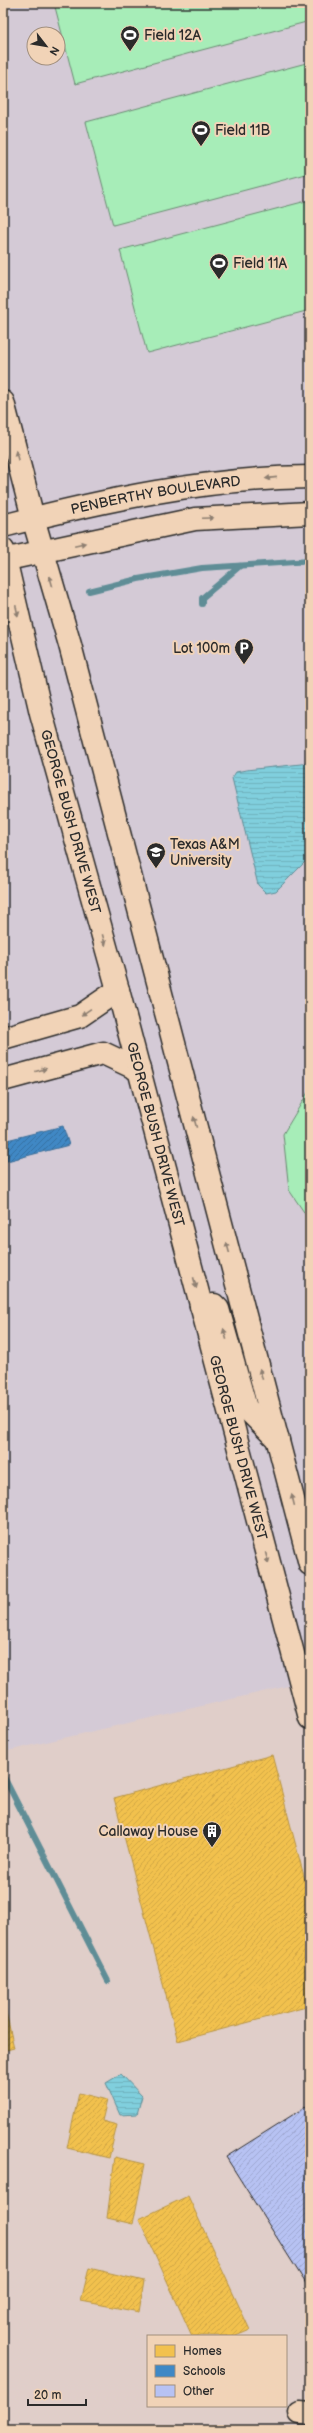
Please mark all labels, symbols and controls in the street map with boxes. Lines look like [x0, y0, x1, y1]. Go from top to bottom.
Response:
sports icon: Field 12A [119, 24, 141, 52]
north arrow [26, 26, 66, 66]
place label: Field 12A [144, 27, 201, 44]
text: N [46, 44, 62, 58]
sports icon: Field 11B [190, 119, 212, 147]
place label: Field 11B [215, 122, 271, 139]
sports icon: Field 11A [208, 252, 230, 280]
place label: Field 11A [233, 255, 288, 272]
one-way arrow [14, 449, 20, 461]
street label: PENBERTHY BOULEVARD [69, 472, 241, 518]
one-way arrow [265, 475, 277, 481]
one-way arrow [202, 515, 214, 522]
one-way arrow [74, 540, 87, 546]
one-way arrow [48, 575, 54, 587]
one-way arrow [15, 605, 21, 617]
parking icon: Lot 100m [233, 637, 255, 665]
place label: Lot 100m [173, 640, 230, 657]
street label: GEORGE BUSH DRIVE WEST [37, 728, 105, 916]
place label: Texas A&M University [170, 836, 240, 869]
school or university icon: Texas A&M University [145, 841, 167, 869]
one-way arrow [101, 934, 107, 946]
one-way arrow [81, 1008, 91, 1016]
street label: GEORGE BUSH DRIVE WEST [124, 1040, 189, 1229]
one-way arrow [34, 1066, 47, 1072]
one-way arrow [192, 1116, 198, 1128]
one-way arrow [225, 1242, 231, 1254]
one-way arrow [192, 1278, 198, 1290]
one-way arrow [222, 1328, 228, 1340]
street label: GEORGE BUSH DRIVE WEST [206, 1353, 271, 1542]
one-way arrow [258, 1367, 264, 1379]
one-way arrow [290, 1493, 296, 1506]
one-way arrow [264, 1552, 270, 1564]
building icon: Callaway House [201, 1820, 223, 1848]
place label: Callaway House [99, 1823, 198, 1840]
legend [147, 2335, 287, 2407]
text: Homes [183, 2344, 222, 2359]
text: Schools [183, 2364, 226, 2379]
scale bar [28, 2381, 86, 2407]
text: Other [183, 2384, 215, 2399]
text: 20 m [34, 2388, 61, 2403]

